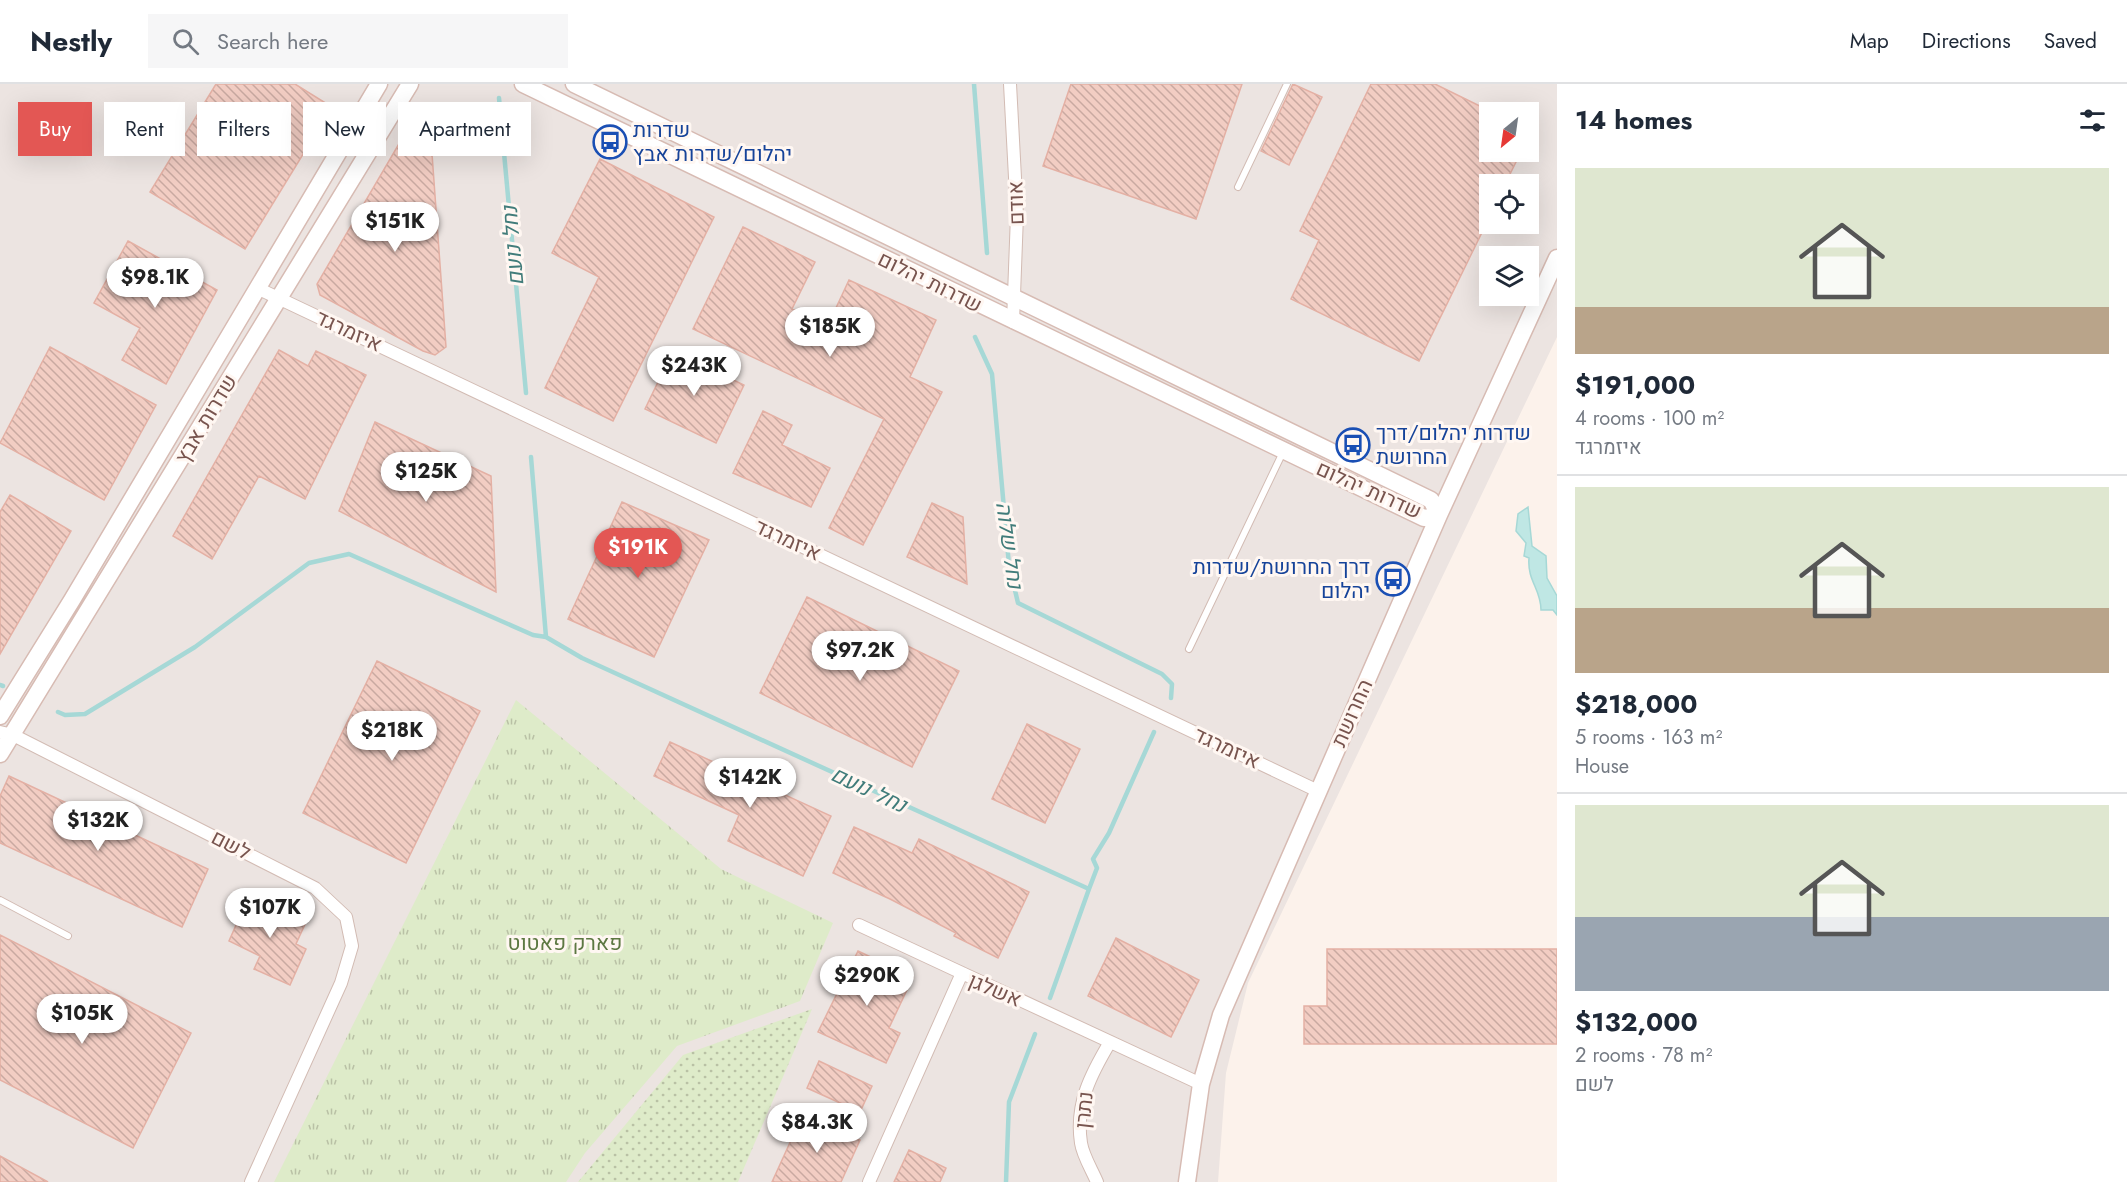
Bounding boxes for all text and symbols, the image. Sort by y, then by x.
search box [148,14,568,68]
text: Nestly [30,21,112,62]
icon: search [169,25,202,58]
text: Search here [217,25,328,57]
text: Map [1850,26,1889,56]
text: Directions [1922,26,2011,56]
text: Saved [2044,26,2097,56]
text: 14 homes [1575,101,1692,139]
chip: Buy [18,102,92,156]
chip: Rent [104,102,185,156]
chip: Filters [197,102,291,156]
chip: New [303,102,386,156]
chip: Apartment [398,102,531,156]
north arrow [1479,102,1539,162]
map controls [1479,102,1539,306]
icon: filters [2076,104,2109,137]
place label: שדרות יהלום/שדרות אבץ [633,115,792,169]
bus stop icon: שדרות יהלום/שדרות אבץ [592,124,628,160]
button: locate [1479,174,1539,234]
street label: אודם [1000,181,1032,225]
pin: $151K [353,202,437,253]
water label: נחל נועם [492,203,531,287]
text: $151K [365,207,425,236]
icon: home [1788,207,1896,315]
street label: שדרות יהלום [873,244,987,320]
button: layers [1479,246,1539,306]
pin: $98.1K [106,258,204,309]
text: $98.1K [121,263,189,292]
street label: איזמרגד [311,303,387,359]
pin: $185K [788,307,872,358]
text: $185K [799,312,861,341]
pin: $243K [652,346,736,397]
text: $243K [661,351,727,380]
text: $191,000 [1575,366,1695,404]
street label: שדרות אבץ [168,369,244,469]
text: 4 rooms · 100 m² [1575,404,1724,433]
place label: שדרות יהלום/דרך החרושת [1376,418,1531,472]
bus stop icon: שדרות יהלום/דרך החרושת [1335,427,1371,463]
text: איזמרגד [1575,433,1642,462]
pin: $125K [384,452,468,503]
street label: שדרות יהלום [1311,453,1427,527]
text: $125K [395,457,457,486]
water label: נחל שלוה [988,499,1032,593]
street label: איזמרגד [750,512,826,568]
icon: home [1788,526,1896,634]
pin: $191K [596,528,680,579]
text: $191K [608,533,668,562]
place label: דרך החרושת/שדרות יהלום [1193,552,1370,606]
bus stop icon: דרך החרושת/שדרות יהלום [1375,561,1411,597]
pin: $97.2K [811,631,909,682]
text: $97.2K [826,636,894,665]
street label: החרושת [1324,674,1380,752]
text: $218,000 [1575,685,1697,723]
pin: $218K [350,711,434,762]
text: $218K [361,716,423,745]
street label: איזמרגד [1189,720,1265,776]
text: 5 rooms · 163 m² [1575,723,1722,752]
text: House [1575,752,1629,781]
pin: $142K [708,758,792,809]
water label: נחל נועם [826,758,914,821]
text: $142K [718,763,782,792]
pin: $132K [56,801,140,852]
text: $132K [67,806,129,835]
street label: לשם [206,822,256,868]
icon: home [1788,844,1896,952]
pin: $107K [228,888,312,939]
text: $107K [239,893,301,922]
park label: פארק פאטוט [507,928,623,958]
pin: $290K [825,956,909,1007]
text: $290K [834,961,900,990]
street label: אשלגן [964,965,1026,1015]
pin: $105K [40,994,124,1045]
text: $105K [51,999,113,1028]
text: $132,000 [1575,1003,1698,1041]
text: 2 rooms · 78 m² [1575,1041,1712,1070]
text: לשם [1575,1070,1614,1099]
street label: נתרן [1067,1090,1101,1130]
pin: $84.3K [768,1103,866,1154]
text: $84.3K [781,1108,853,1137]

